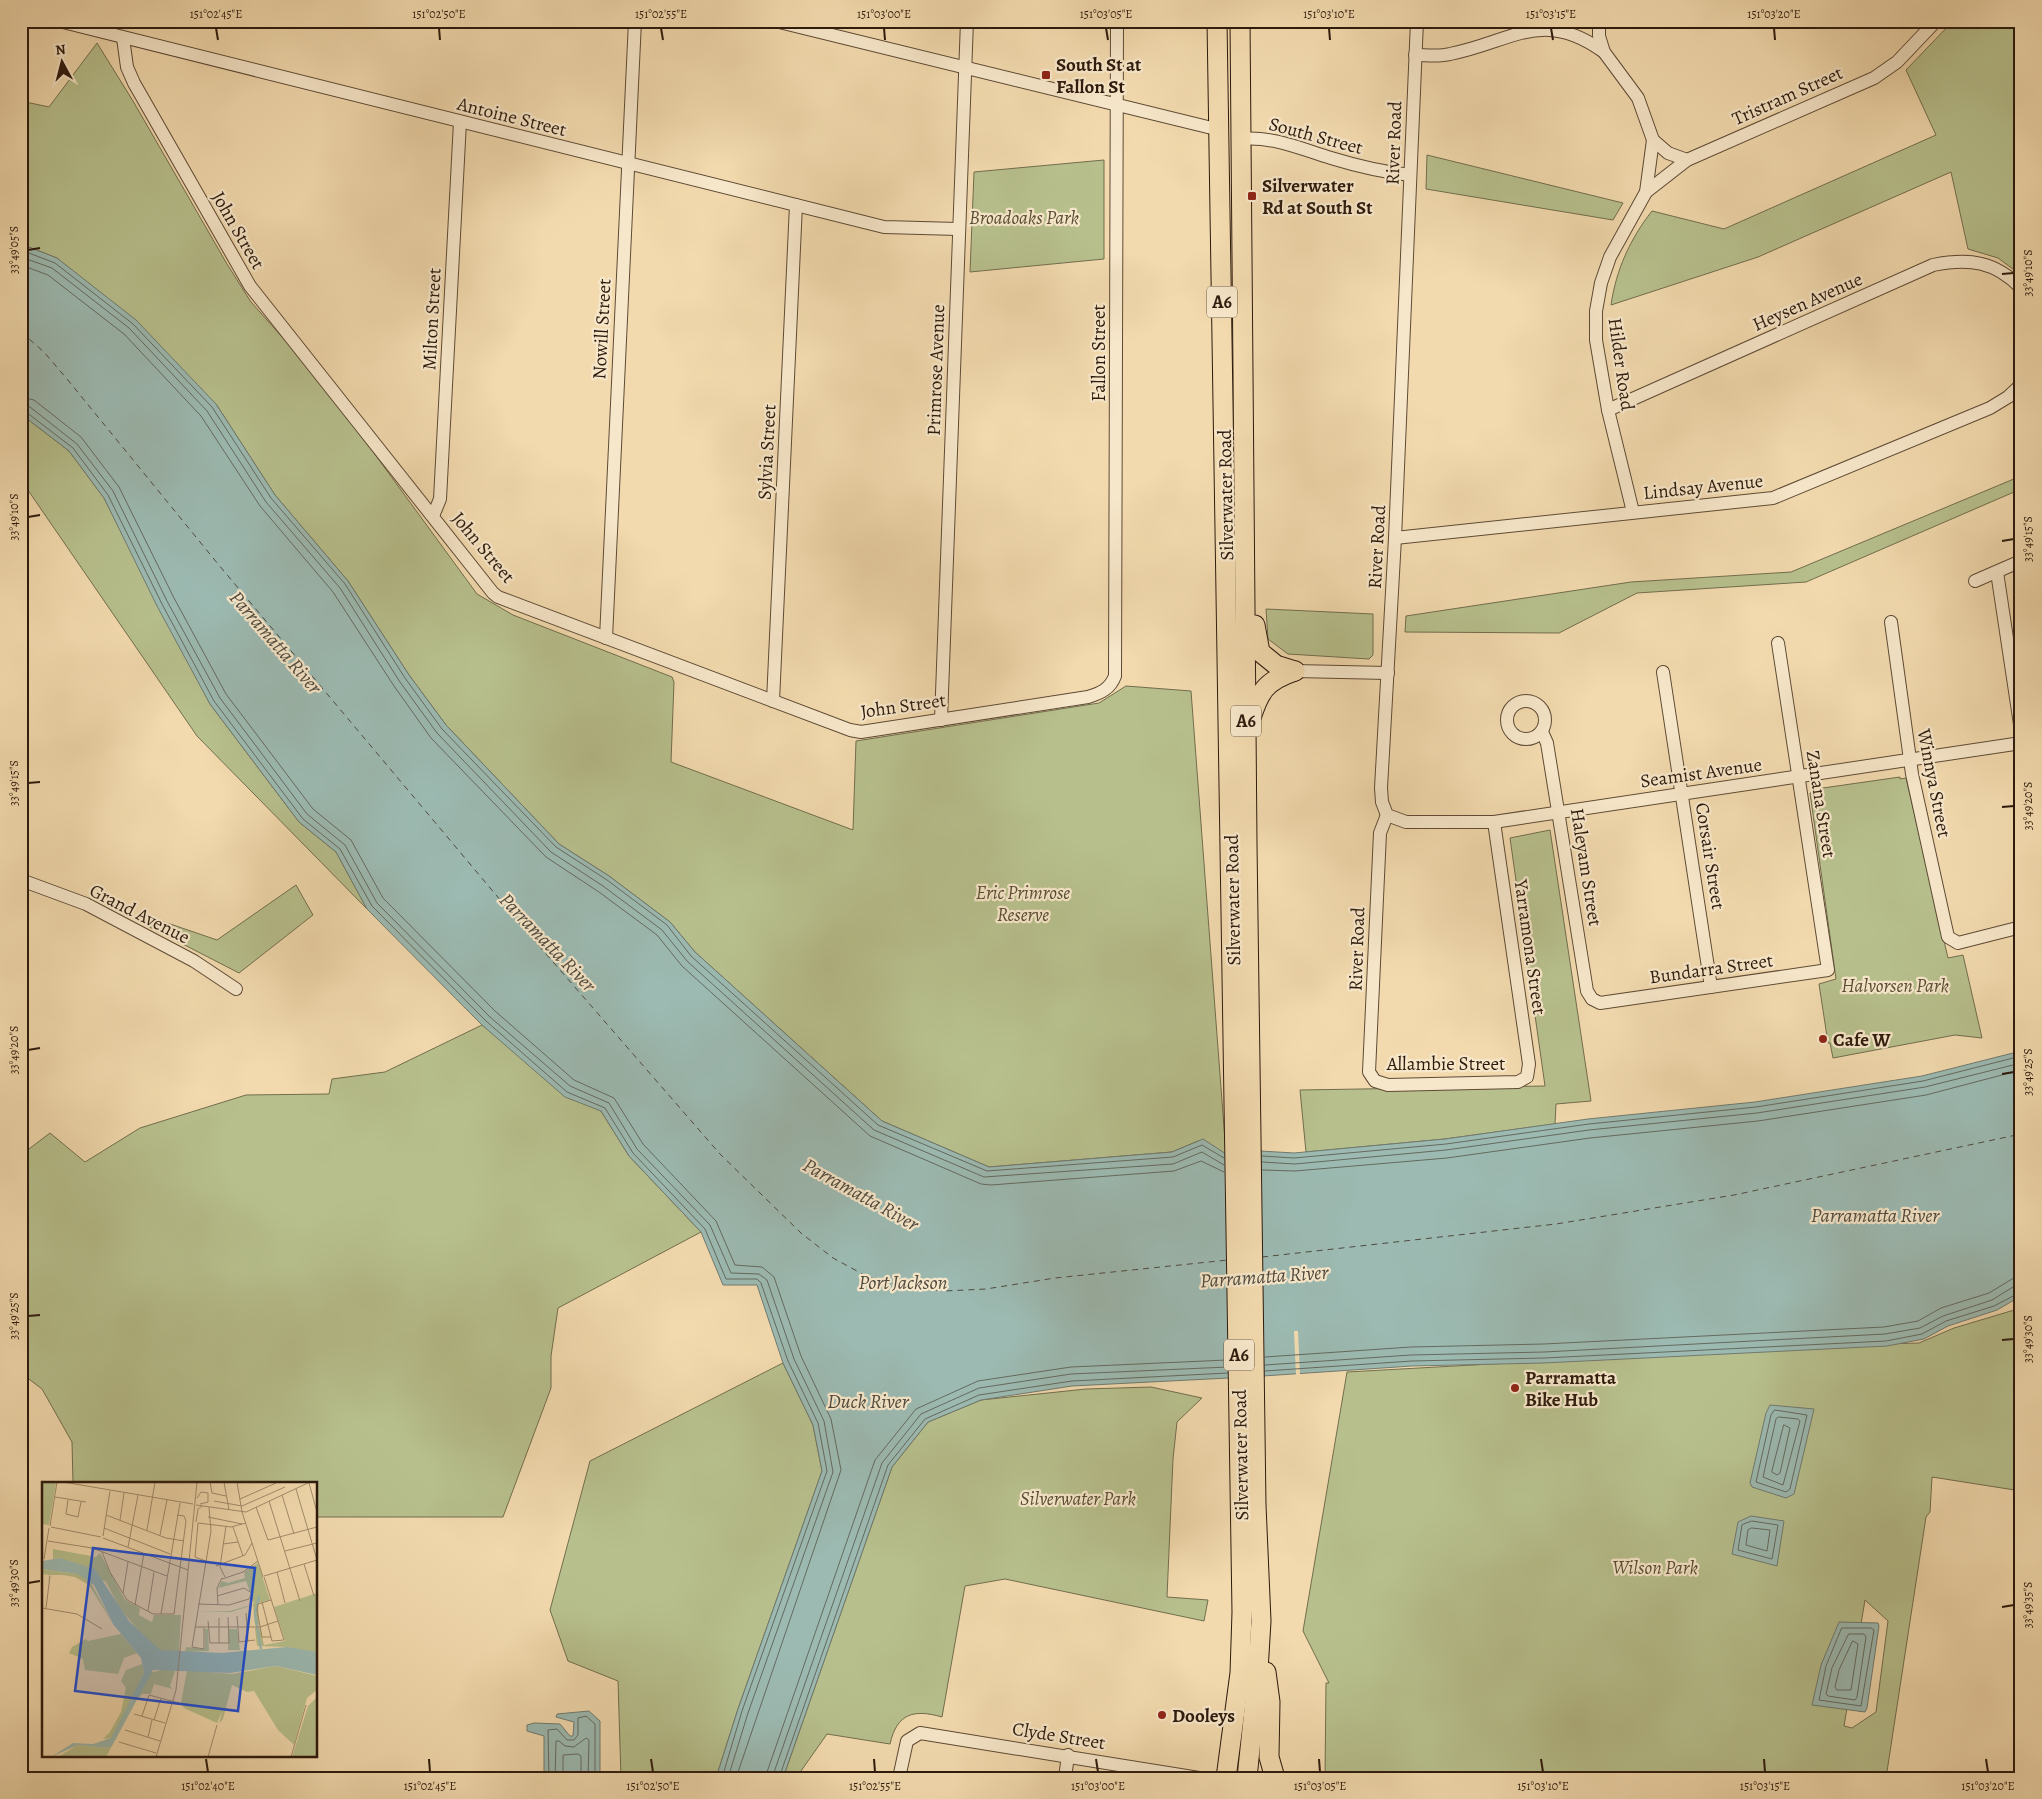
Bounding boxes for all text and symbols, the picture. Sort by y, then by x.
text: 151°02'45"E [190,6,242,22]
text: 151°02'50"E [412,6,466,22]
text: 151°02'55"E [635,6,687,22]
text: 151°03'00"E [857,6,911,22]
text: 151°03'05"E [1080,6,1132,22]
text: 151°03'10"E [1303,6,1355,22]
text: 151°03'15"E [1526,6,1576,22]
text: 151°03'20"E [1747,6,1801,22]
north arrow [38,38,88,88]
text: N [54,40,67,60]
place label: South St at Fallon St [1056,52,1142,100]
street label: Tristram Street [1728,60,1847,132]
marker: South St at Fallon St [1040,69,1052,81]
street label: Antoine Street [453,91,569,143]
street label: River Road [1380,100,1408,185]
street label: South Street [1266,111,1366,161]
place label: Silverwater Rd at South St [1262,173,1373,221]
street label: John Street [205,187,271,274]
marker: Silverwater Rd at South St [1246,190,1258,202]
park label: Broadoaks Park [969,205,1079,231]
text: 33°49'05"S [6,226,22,274]
text: 33°49'10"S [2020,249,2036,297]
street label: Heysen Avenue [1748,266,1867,338]
street label: Milton Street [416,267,448,371]
street label: Nowill Street [586,278,618,380]
road number: A6 [1207,286,1237,318]
street label: Primrose Avenue [921,304,951,436]
street label: Fallon Street [1086,304,1112,402]
street label: Hilder Road [1602,316,1640,413]
street label: Sylvia Street [752,403,782,501]
street label: Silverwater Road [1212,428,1240,561]
street label: Lindsay Avenue [1642,468,1764,506]
text: 33°49'10"S [6,493,22,541]
street label: River Road [1362,504,1392,590]
street label: John Street [446,506,521,589]
text: 33°49'15"S [2020,516,2036,562]
water label: Parramatta River [223,585,329,700]
street label: John Street [859,687,948,725]
road number: A6 [1231,706,1261,736]
street label: Winnya Street [1911,726,1957,840]
street label: Zanana Street [1800,748,1842,860]
street label: Seamist Avenue [1639,752,1764,794]
text: 33°49'15"S [6,760,22,806]
text: 33°49'20"S [2020,782,2036,830]
street label: Corsair Street [1689,801,1731,911]
street label: Haleyam Street [1564,806,1608,928]
street label: Silverwater Road [1219,833,1247,966]
street label: Yarramona Street [1508,877,1552,1016]
street label: Grand Avenue [85,878,194,950]
park label: Eric Primrose Reserve [976,880,1070,928]
water label: Parramatta River [493,887,603,999]
street label: River Road [1343,906,1371,991]
street label: Bundarra Street [1648,947,1775,991]
park label: Halvorsen Park [1841,973,1949,999]
text: 33°49'20"S [6,1026,22,1074]
place label: Cafe W [1833,1027,1891,1053]
marker: Cafe W [1817,1033,1829,1045]
text: 33°49'25"S [2020,1048,2036,1096]
street label: Allambie Street [1386,1051,1505,1077]
water label: Parramatta River [798,1151,924,1238]
water label: Parramatta River [1811,1202,1940,1229]
water label: Parramatta River [1199,1258,1330,1294]
water label: Port Jackson [858,1269,948,1296]
text: 33°49'25"S [6,1292,22,1340]
text: 33°49'30"S [2020,1315,2036,1363]
road number: A6 [1224,1340,1254,1370]
place label: Parramatta Bike Hub [1525,1365,1617,1413]
marker: Parramatta Bike Hub [1509,1382,1521,1394]
water label: Duck River [827,1388,910,1415]
street label: Silverwater Road [1227,1388,1255,1521]
inset map [42,1482,318,1756]
park label: Silverwater Park [1020,1486,1136,1512]
park label: Wilson Park [1612,1555,1698,1581]
text: 33°49'30"S [6,1559,22,1607]
text: 33°49'35"S [2020,1582,2036,1628]
place label: Dooleys [1172,1703,1235,1729]
marker: Dooleys [1156,1709,1168,1721]
street label: Clyde Street [1010,1716,1107,1756]
text: 151°02'40"E [181,1778,235,1794]
text: 151°02'45"E [404,1778,456,1794]
text: 151°02'50"E [626,1778,680,1794]
text: 151°02'55"E [849,1778,901,1794]
text: 151°03'00"E [1071,1778,1125,1794]
text: 151°03'05"E [1294,1778,1346,1794]
text: 151°03'10"E [1517,1778,1569,1794]
text: 151°03'15"E [1740,1778,1790,1794]
text: 151°03'20"E [1961,1778,2015,1794]

